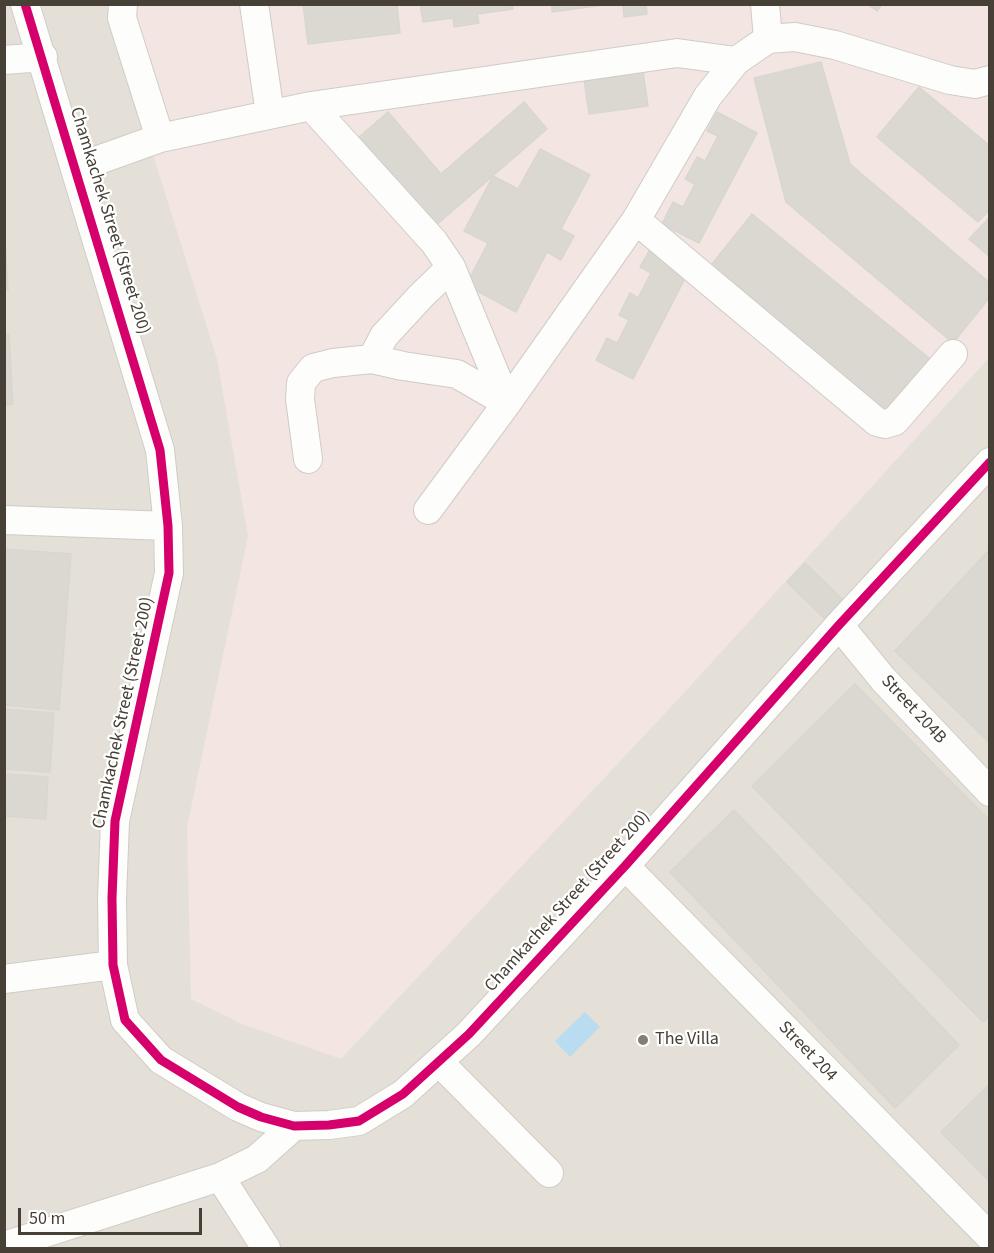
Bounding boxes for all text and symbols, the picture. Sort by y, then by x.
street label: Chamkachek Street (Street 200) [64,105,154,337]
street label: Chamkachek Street (Street 200) [89,595,159,831]
street label: Street 204B [876,671,950,749]
street label: Chamkachek Street (Street 200) [481,807,655,997]
street label: Street 204 [773,1017,841,1087]
place label: The Villa [655,1029,719,1051]
marker: The Villa [636,1033,650,1047]
scale bar [21,1196,206,1234]
text: 50 m [29,1206,65,1231]

